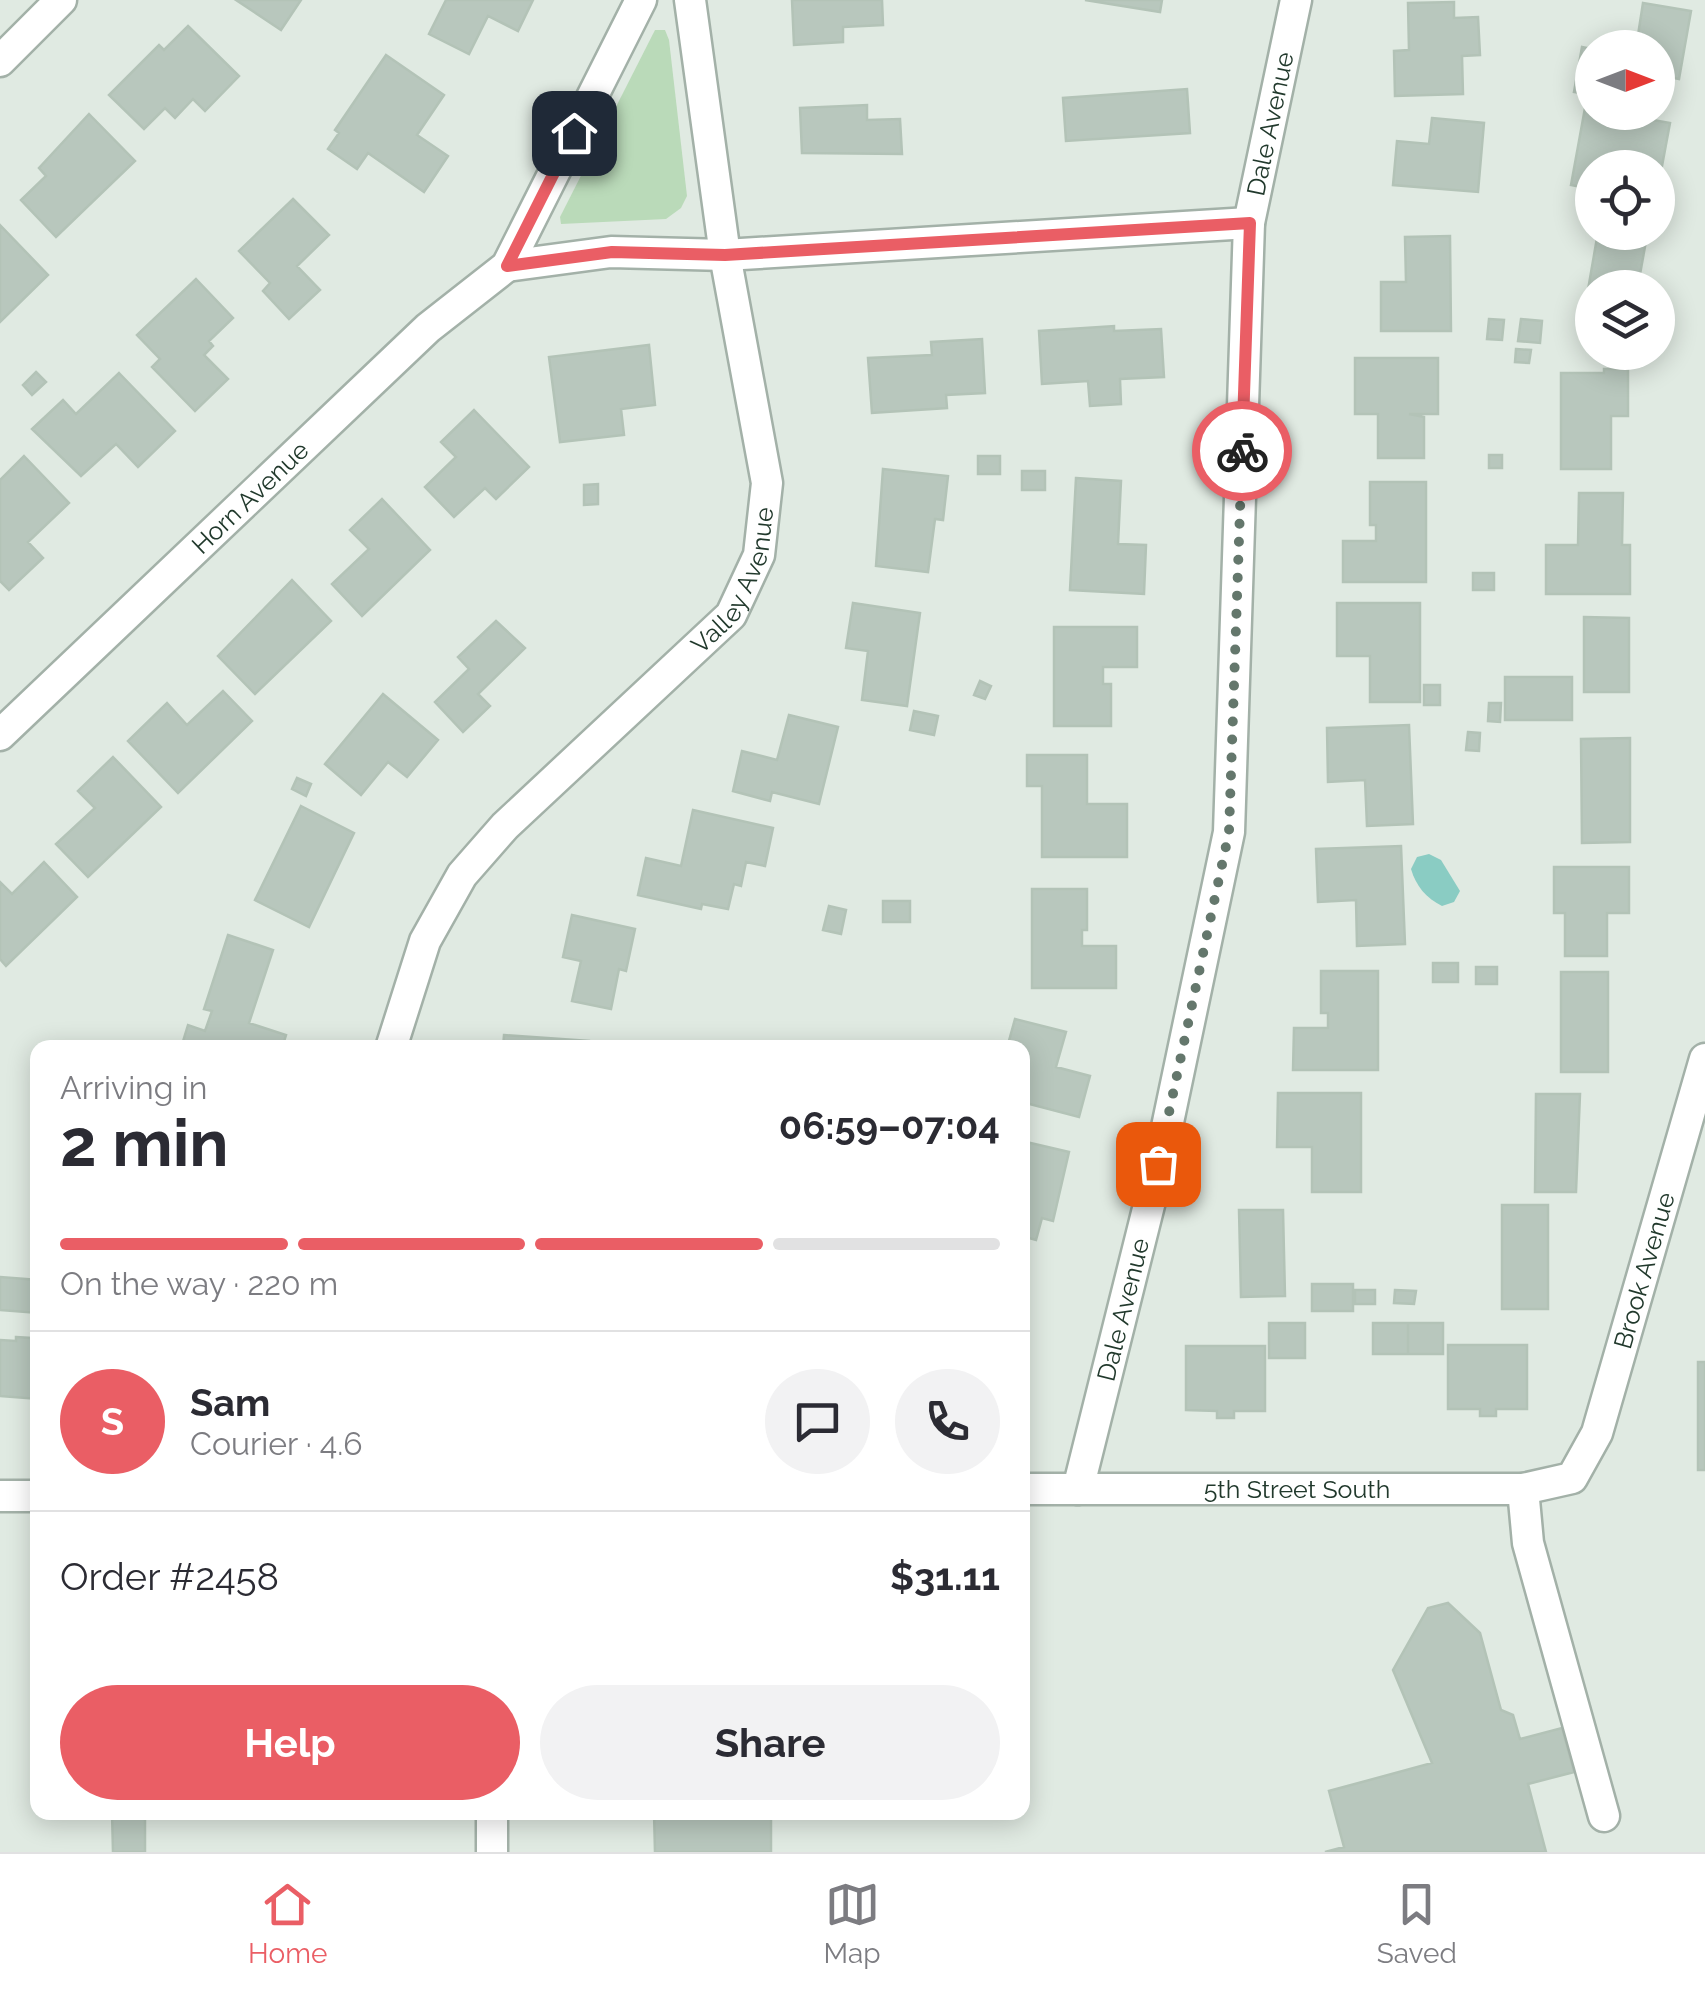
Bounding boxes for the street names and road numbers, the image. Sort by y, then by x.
street label: Dale Avenue [1240,49,1300,198]
street label: Horn Avenue [185,435,315,560]
street label: Valley Avenue [685,505,779,659]
street label: Brook Avenue [1607,1189,1681,1352]
street label: Dale Avenue [1091,1235,1155,1384]
street label: 5th Street South [1204,1474,1390,1504]

